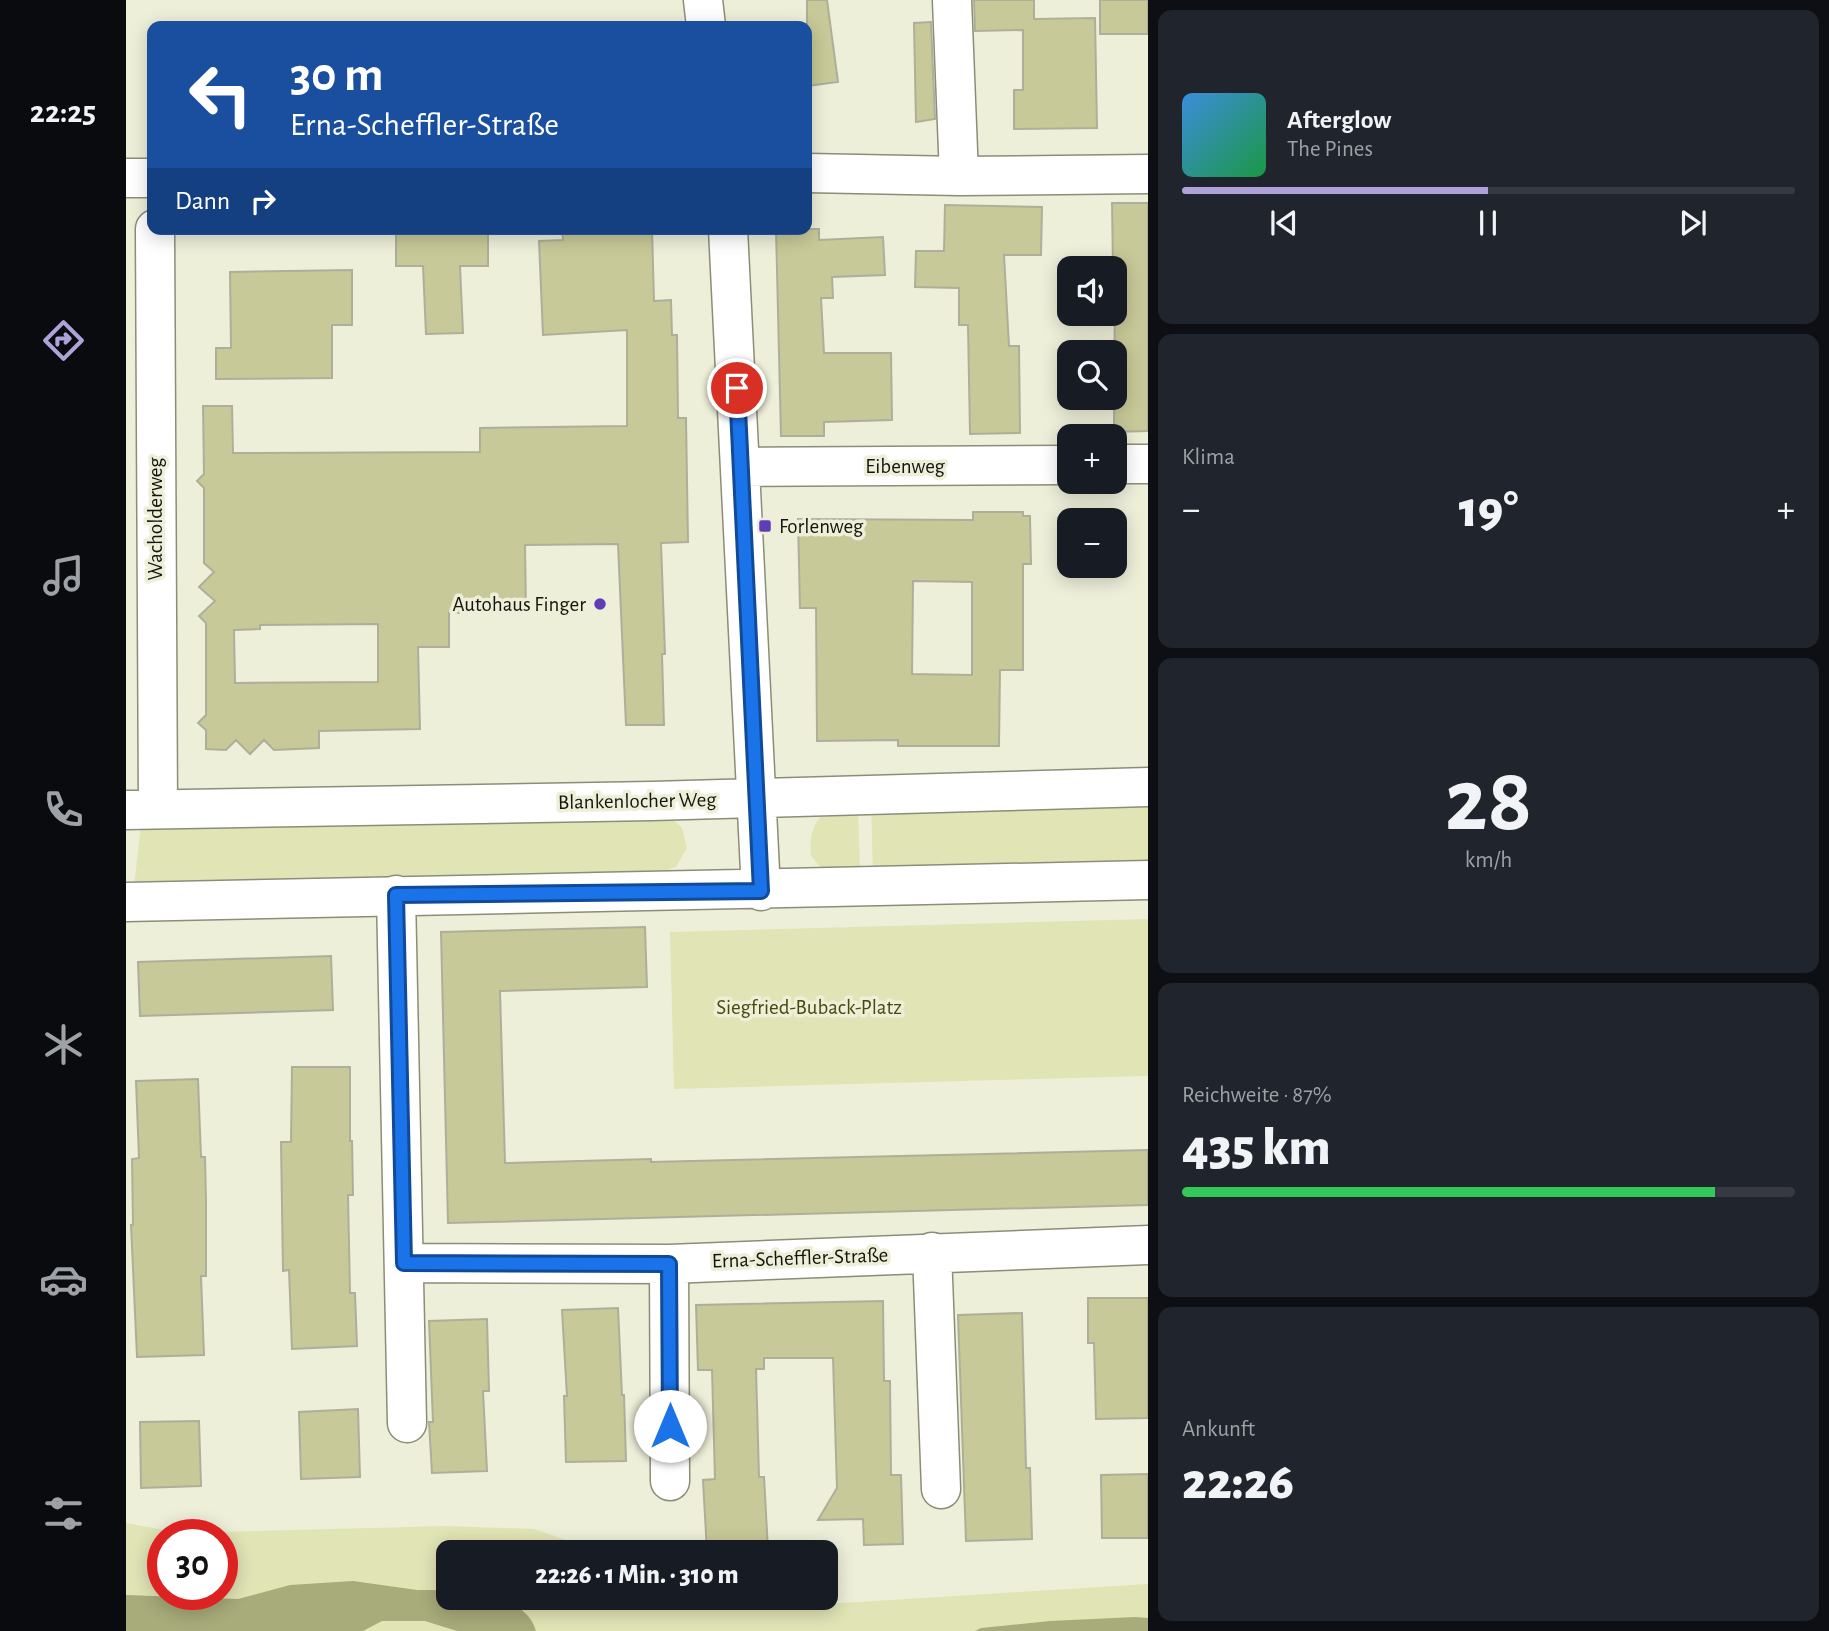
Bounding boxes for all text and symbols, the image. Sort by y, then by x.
icon: left [175,49,266,140]
text: 30 m [290,51,384,100]
text: 22:25 [30,96,96,128]
text: Afterglow [1287,107,1391,133]
text: Erna-Scheffler-Straße [290,109,559,141]
text: The Pines [1287,138,1373,161]
icon: right [244,182,282,220]
text: Dann [175,188,230,214]
icon: previous [1265,204,1303,242]
icon: pause [1469,204,1507,242]
icon: next [1674,204,1712,242]
map controls [1057,256,1127,578]
button: sound [1057,256,1127,326]
icon: directions [39,316,88,365]
button: search [1057,340,1127,410]
pin [707,358,767,418]
icon: arrive [718,369,756,407]
button: + [1057,424,1127,494]
text: Klima [1182,446,1235,469]
street label: Eibenweg [865,456,946,477]
street label: Wacholderweg [145,457,166,580]
text: 19° [1459,484,1518,536]
text: − [1182,491,1200,529]
text: + [1777,491,1795,529]
button: − [1057,508,1127,578]
place label: Forlenweg [779,516,864,537]
marker: Forlenweg [757,518,773,534]
icon: music [39,551,88,600]
place label: Autohaus Finger [453,594,586,615]
marker: Autohaus Finger [592,596,608,612]
text: 28 [1445,756,1532,847]
icon: phone [39,785,88,834]
street label: Blankenlocher Weg [558,789,717,813]
text: km/h [1465,849,1512,872]
park label: Siegfried-Buback-Platz [716,997,902,1018]
icon: climate [39,1020,88,1069]
text: Reichweite · 87% [1182,1084,1332,1107]
text: 435 km [1182,1122,1331,1174]
street label: Erna-Scheffler-Straße [711,1244,889,1272]
icon: car [39,1255,88,1304]
position arrow [633,1389,707,1463]
text: Ankunft [1182,1418,1255,1441]
text: 22:26 [1182,1456,1294,1508]
icon: filters [39,1489,88,1538]
speed limit sign: 30 [147,1519,238,1610]
text: 22:26 · 1 Min. · 310 m [535,1562,739,1588]

